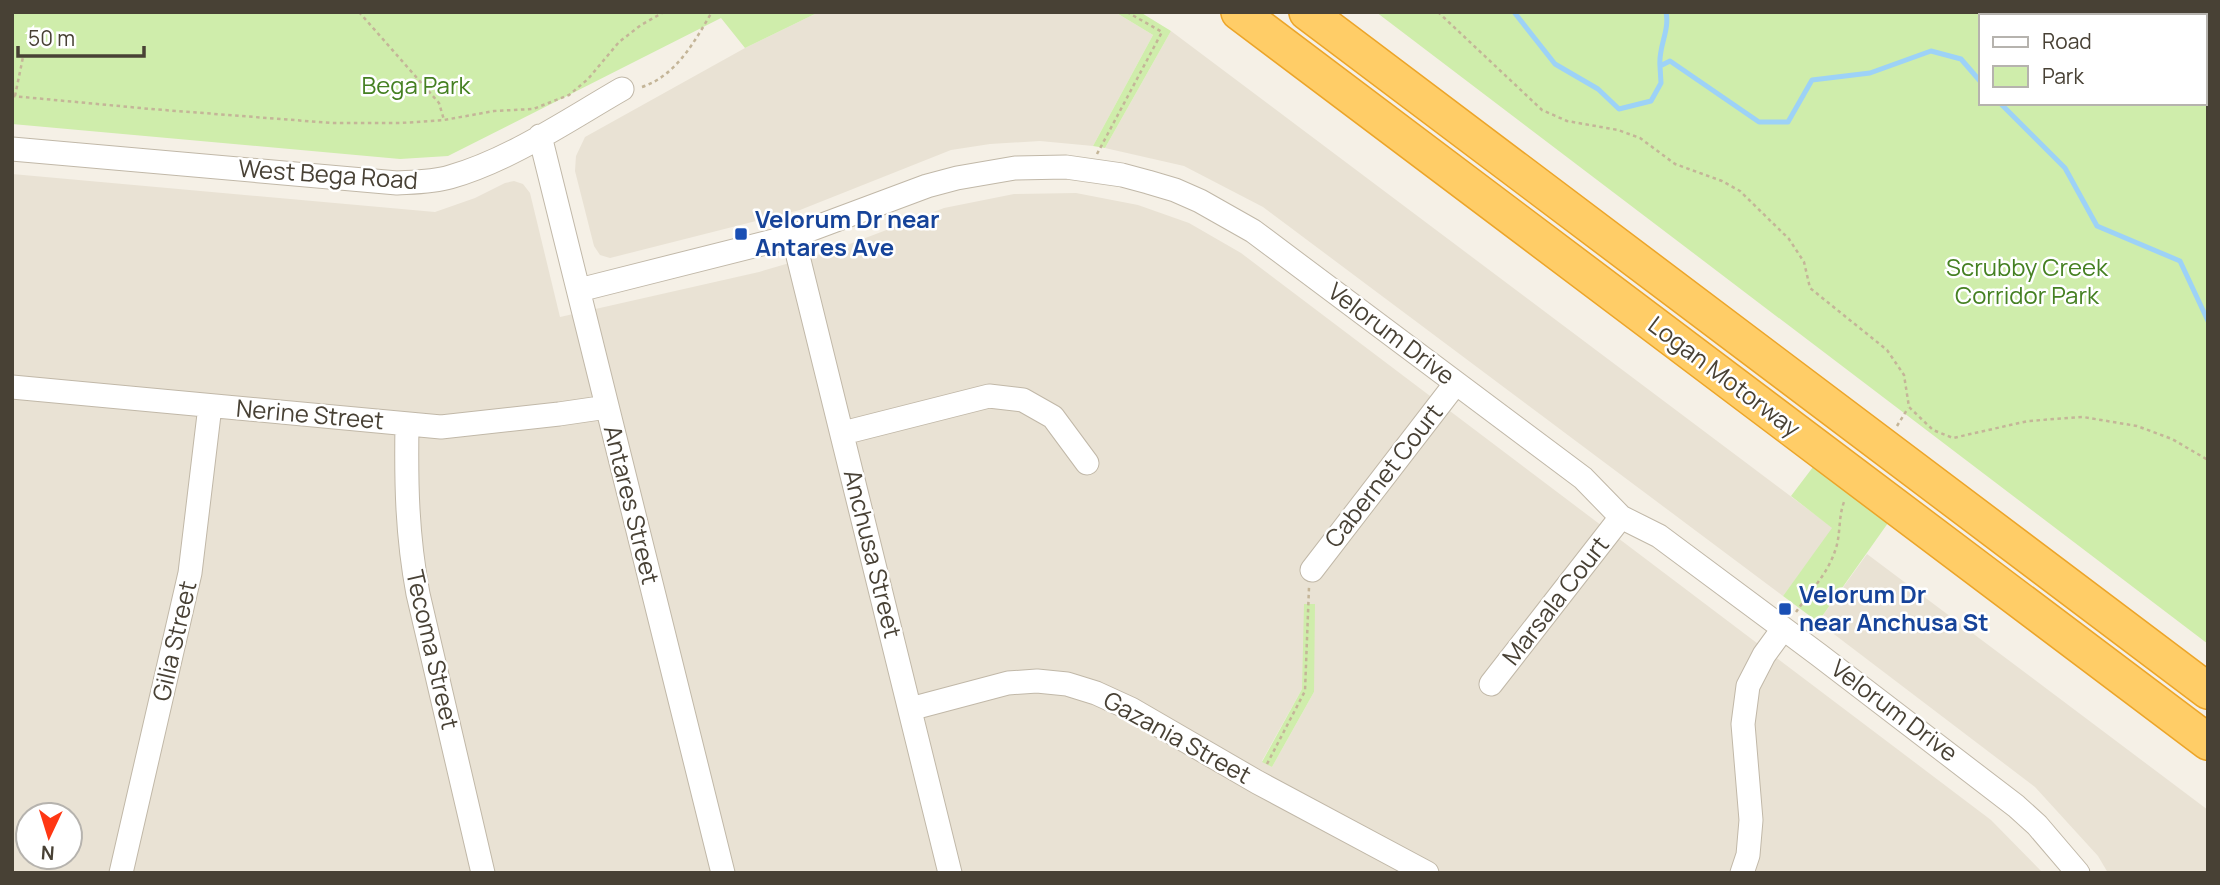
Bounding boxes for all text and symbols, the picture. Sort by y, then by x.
scale bar [18,14,144,58]
legend [1979,14,2206,105]
text: 50 m [28,24,75,52]
text: Road [2042,27,2092,55]
text: Park [2042,62,2084,90]
park label: Bega Park [362,68,472,101]
street label: West Bega Road [237,151,419,196]
place label: Velorum Dr near Antares Ave [755,202,940,263]
marker: Velorum Dr near Antares Ave [733,226,749,242]
park label: Scrubby Creek Corridor Park [1946,250,2109,311]
street label: Velorum Drive [1322,274,1462,391]
street label: Logan Motorway [1642,308,1808,444]
street label: Nerine Street [235,391,385,436]
street label: Cabernet Court [1316,396,1449,554]
street label: Antares Street [597,422,668,588]
street label: Anchusa Street [837,466,910,641]
street label: Marsala Court [1494,529,1616,671]
street label: Tecoma Street [399,567,468,733]
street label: Gilia Street [144,577,203,704]
place label: Velorum Dr near Anchusa St [1799,577,1989,638]
marker: Velorum Dr near Anchusa St [1777,601,1793,617]
street label: Velorum Drive [1825,651,1965,768]
street label: Gazania Street [1098,682,1257,791]
north arrow [14,801,84,871]
text: N [40,840,56,866]

